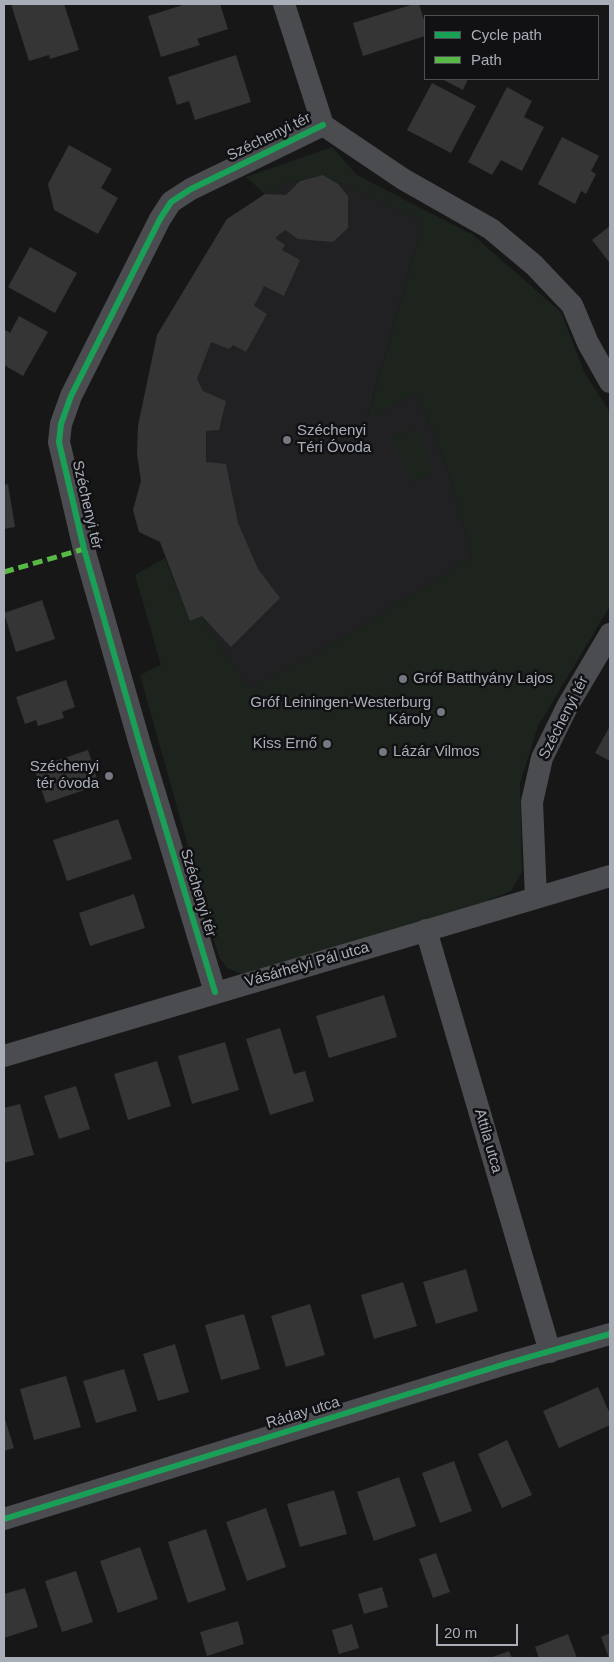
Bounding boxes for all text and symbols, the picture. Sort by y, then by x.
legend [424,15,599,80]
text: Cycle path [471,26,542,43]
text: Path [471,51,502,68]
street label: Széchenyi tér [224,109,314,165]
place label: Széchenyi Téri Óvoda [297,422,371,457]
marker: Széchenyi Téri Óvoda [281,434,293,446]
street label: Széchenyi tér [68,459,106,551]
place label: Gróf Batthyány Lajos [413,670,553,688]
marker: Gróf Batthyány Lajos [397,673,409,685]
street label: Széchenyi tér [535,673,593,763]
place label: Gróf Leiningen-Westerburg Károly [250,694,431,729]
marker: Gróf Leiningen-Westerburg Károly [435,706,447,718]
place label: Kiss Ernő [253,735,317,753]
marker: Kiss Ernő [321,738,333,750]
place label: Lázár Vilmos [393,743,479,761]
marker: Lázár Vilmos [377,746,389,758]
place label: Széchenyi tér óvoda [30,758,99,793]
marker: Széchenyi tér óvoda [103,770,115,782]
street label: Széchenyi tér [176,847,220,939]
street label: Vásárhelyi Pál utca [243,939,371,991]
street label: Attila utca [470,1107,506,1175]
street label: Ráday utca [264,1393,342,1433]
scale bar [439,1614,522,1646]
text: 20 m [444,1624,477,1641]

